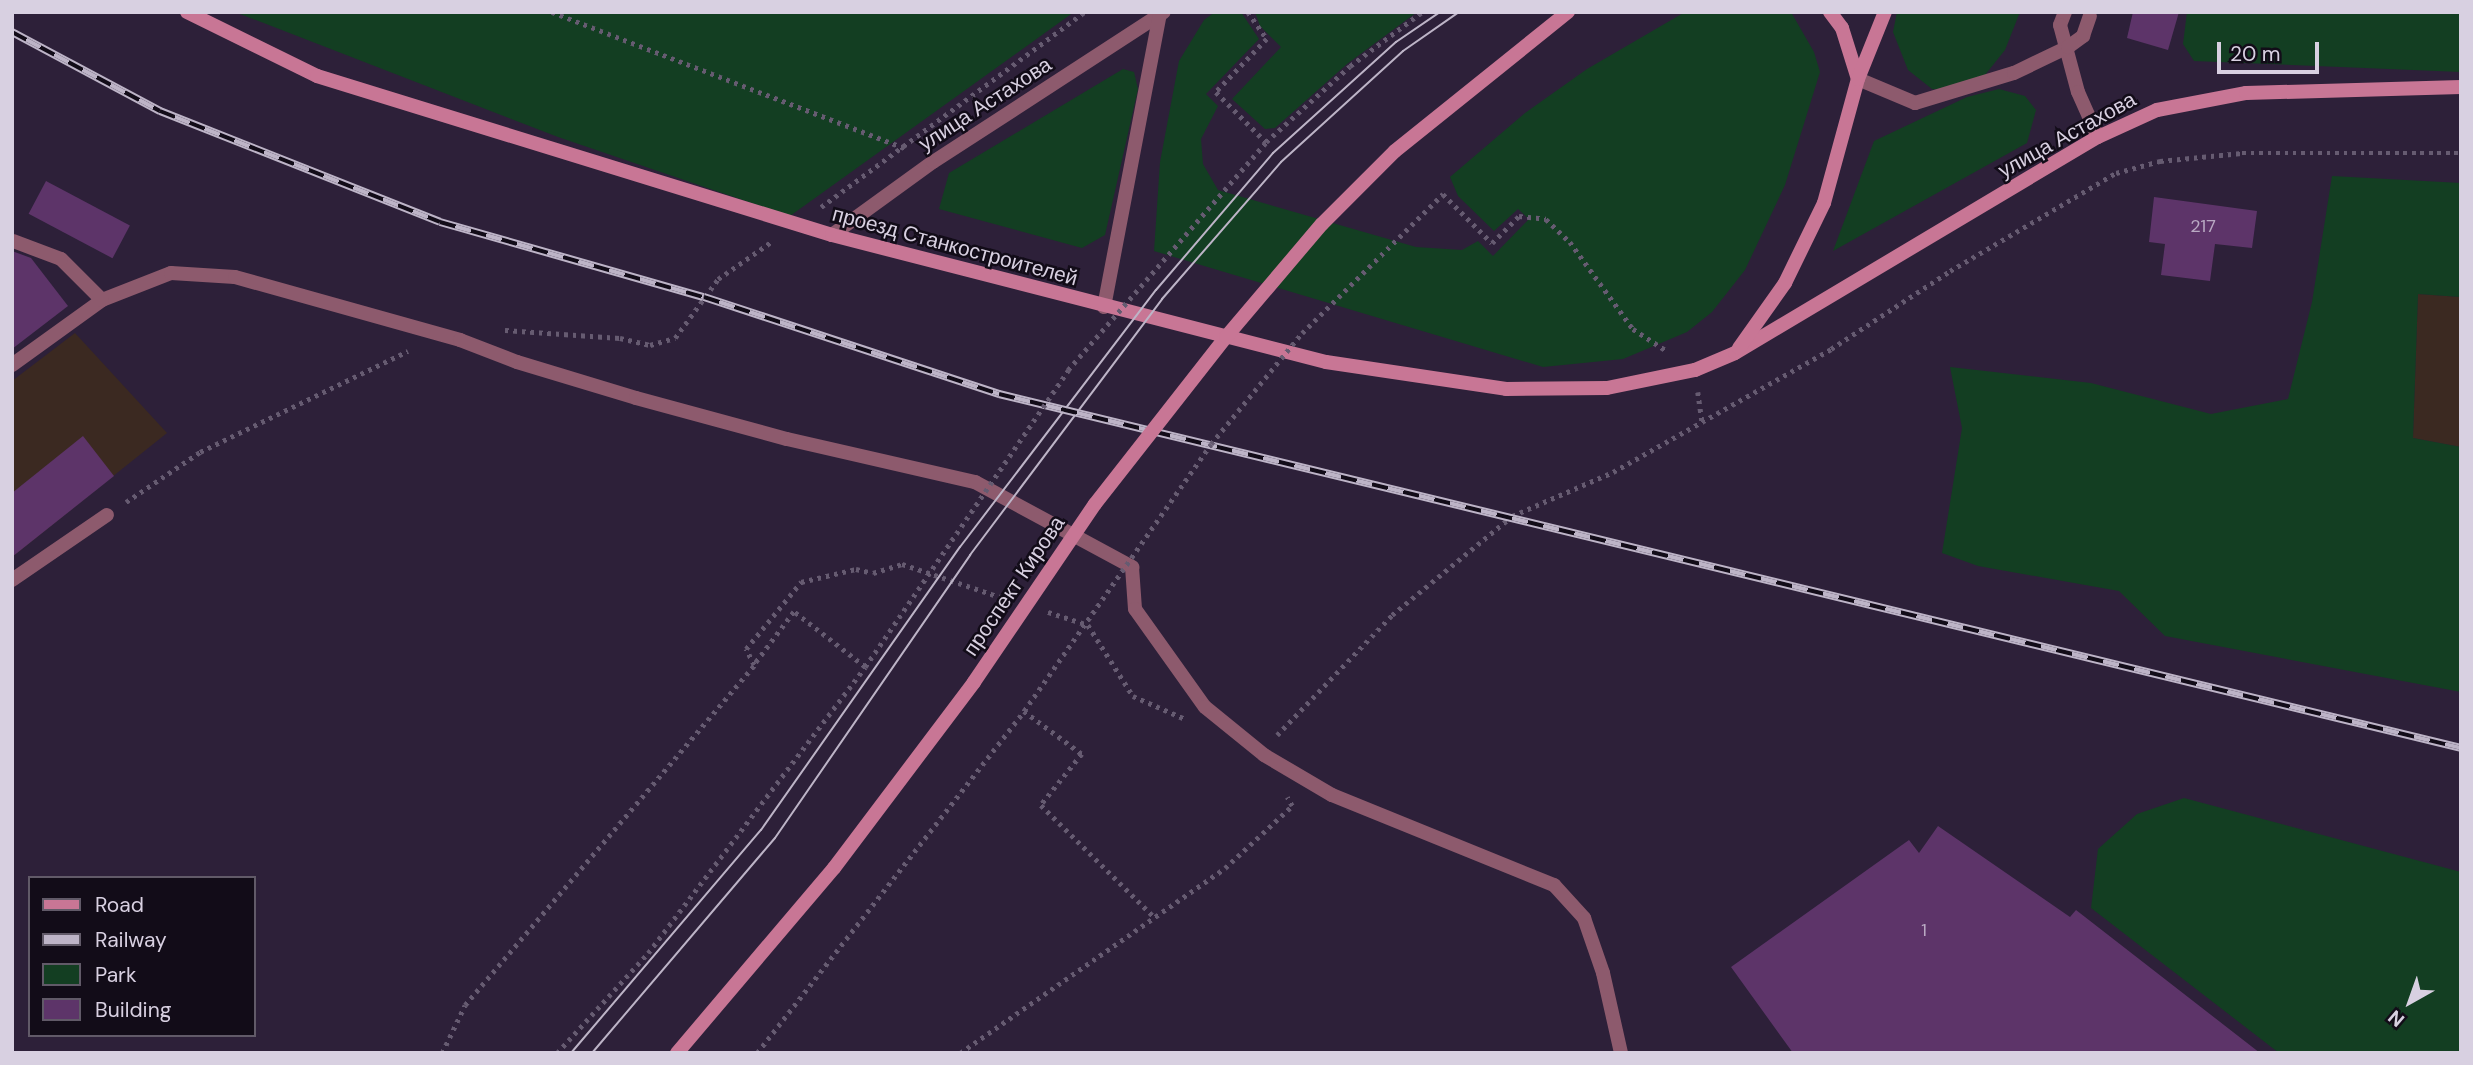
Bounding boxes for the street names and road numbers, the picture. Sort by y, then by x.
street label: улица Астахова [914,52,1056,156]
street label: улица Астахова [1994,87,2140,183]
street label: проезд Станкостроителей [829,201,1081,291]
street label: проспект Кирова [958,511,1070,661]

